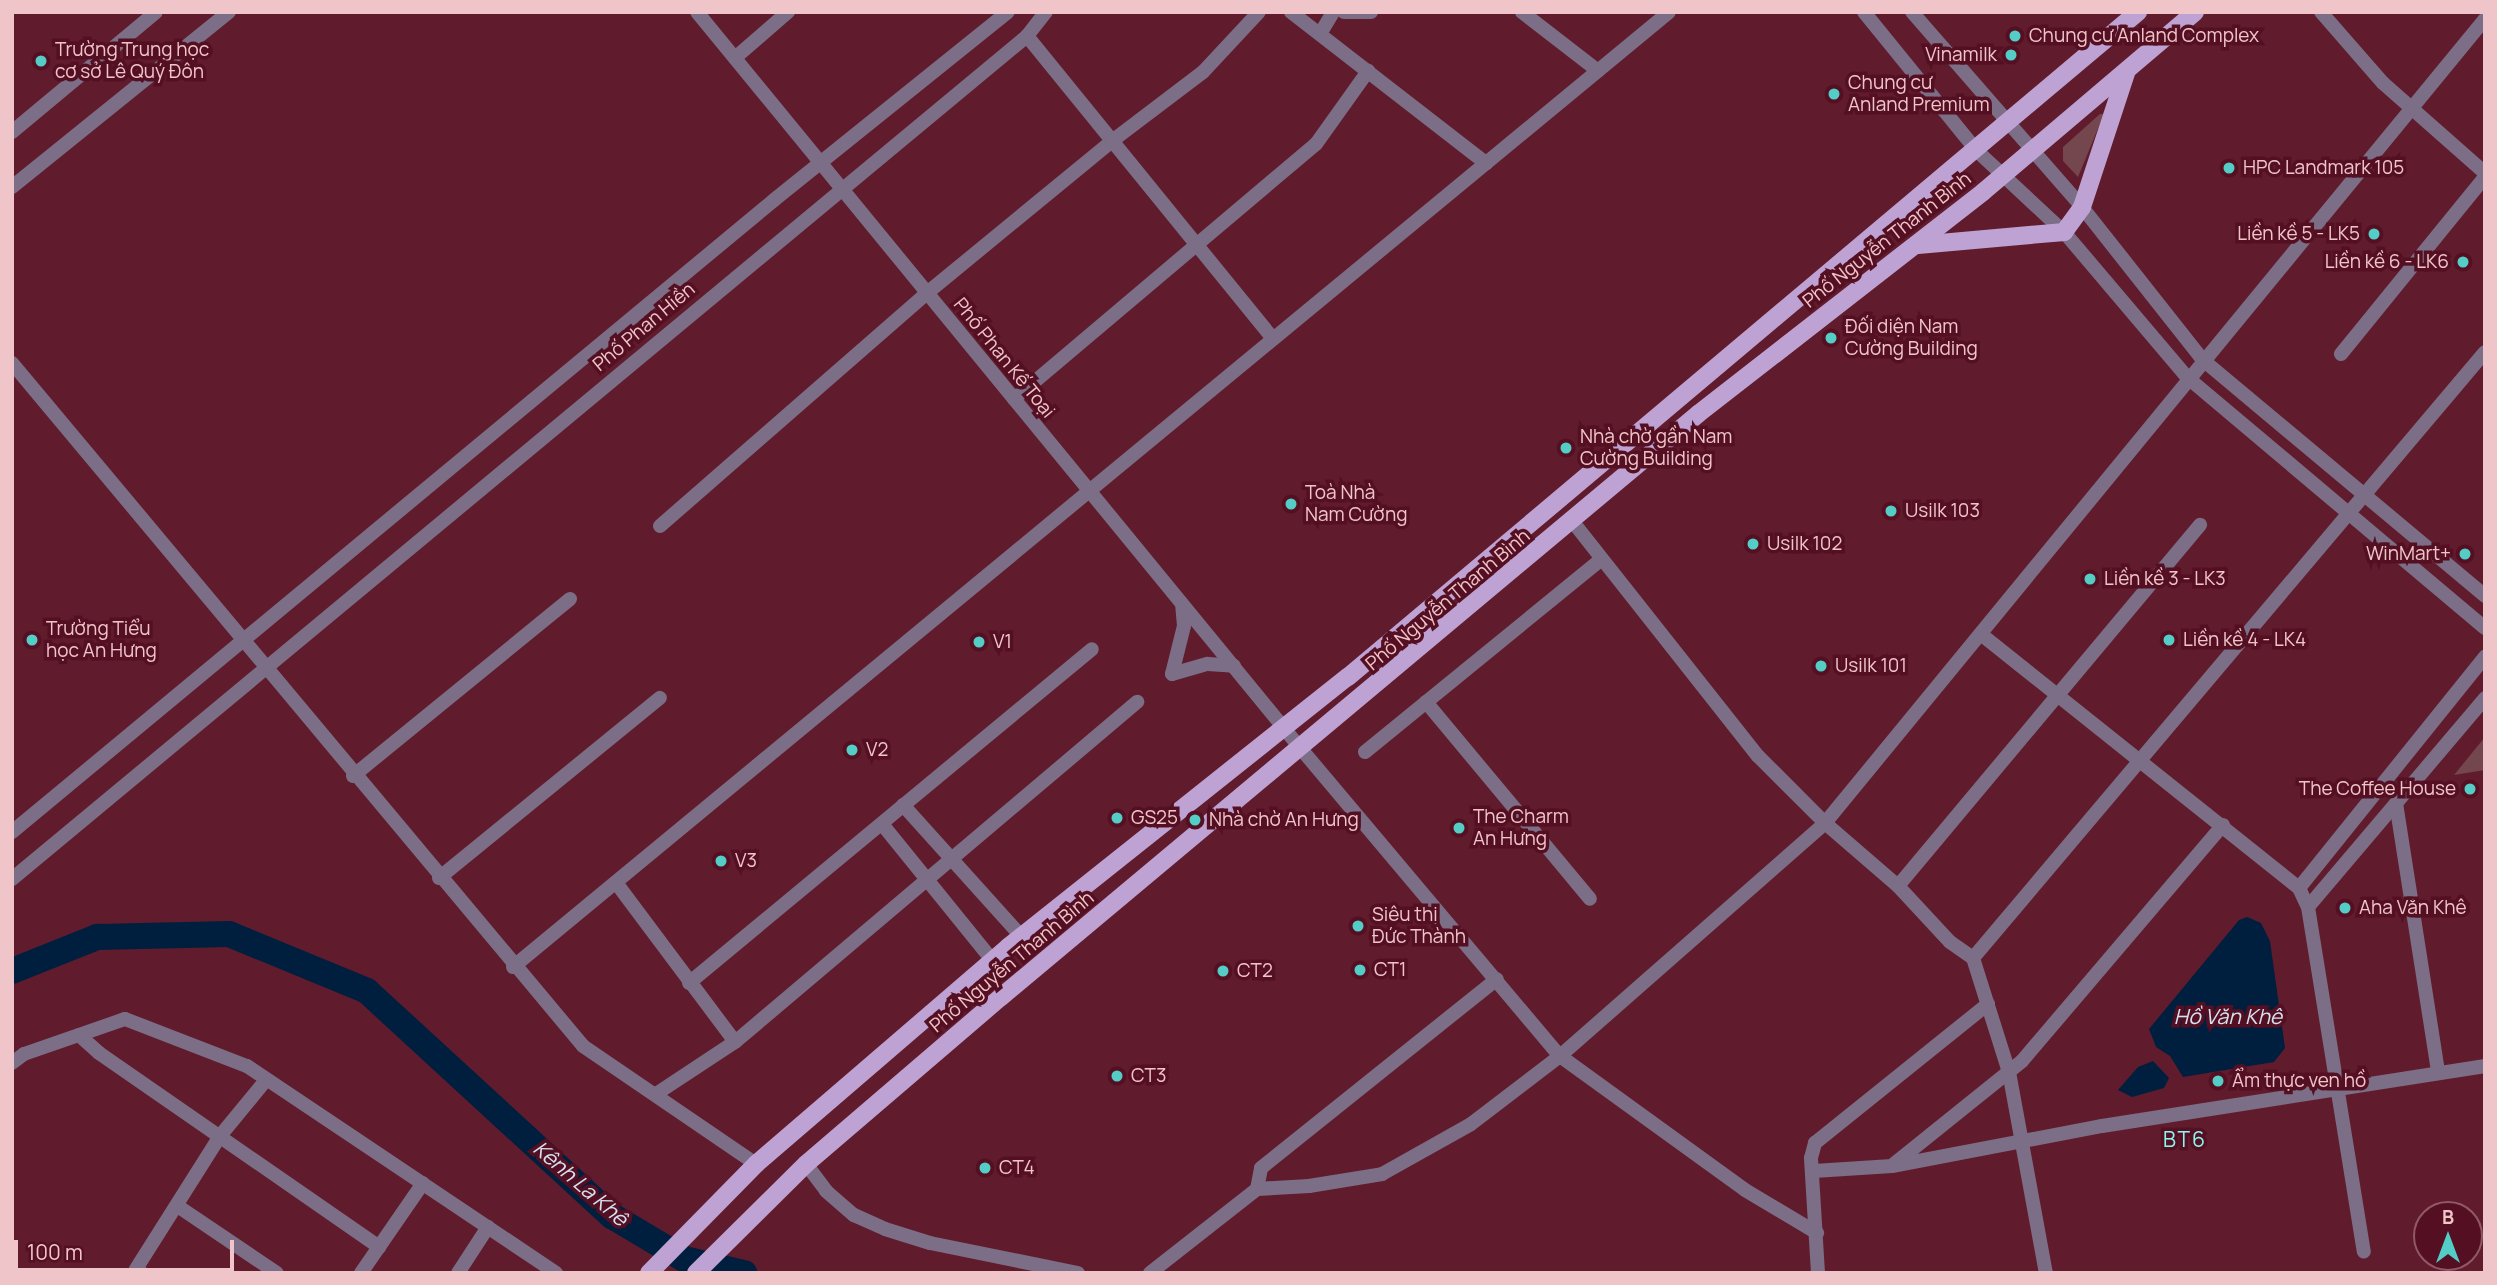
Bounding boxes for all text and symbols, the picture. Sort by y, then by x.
place label: Chung cư Anland Complex [2029,25,2259,47]
marker: Chung cư Anland Complex [2007,28,2023,44]
place label: Trường Trung học cơ sở Lê Quý Đôn [55,39,209,83]
place label: Vinamilk [1925,44,1997,66]
marker: Vinamilk [2003,47,2019,63]
marker: Trường Trung học cơ sở Lê Quý Đôn [33,53,49,69]
place label: Chung cư Anland Premium [1848,72,1989,116]
marker: Chung cư Anland Premium [1826,86,1842,102]
place label: HPC Landmark 105 [2243,157,2404,179]
marker: HPC Landmark 105 [2221,160,2237,176]
street label: Phố Nguyễn Thanh Bình [1798,167,1976,313]
place label: Liền kề 5 - LK5 [2237,223,2360,245]
marker: Liền kề 5 - LK5 [2366,226,2382,242]
place label: Liền kề 6 - LK6 [2325,251,2449,273]
marker: Liền kề 6 - LK6 [2455,254,2471,270]
street label: Phố Phan Hiền [589,278,699,376]
street label: Phố Phan Kế Toại [949,293,1059,423]
place label: Đối diện Nam Cường Building [1845,316,1978,360]
marker: Đối diện Nam Cường Building [1823,330,1839,346]
place label: Nhà chờ gần Nam Cường Building [1580,426,1732,470]
marker: Nhà chờ gần Nam Cường Building [1558,440,1574,456]
place label: Toà Nhà Nam Cường [1305,482,1407,526]
marker: Toà Nhà Nam Cường [1283,496,1299,512]
place label: Usilk 103 [1905,500,1980,522]
marker: Usilk 103 [1883,503,1899,519]
street label: Phố Nguyễn Thanh Bình [1361,525,1535,675]
place label: Usilk 102 [1767,533,1842,555]
marker: Usilk 102 [1745,536,1761,552]
place label: WinMart+ [2366,543,2451,565]
marker: WinMart+ [2457,546,2473,562]
place label: Liền kề 3 - LK3 [2104,568,2226,590]
marker: Liền kề 3 - LK3 [2082,571,2098,587]
place label: Trường Tiểu học An Hưng [46,618,157,662]
place label: Liền kề 4 - LK4 [2183,629,2306,651]
place label: V1 [993,631,1012,653]
marker: Trường Tiểu học An Hưng [24,632,40,648]
marker: Liền kề 4 - LK4 [2161,632,2177,648]
marker: V1 [971,634,987,650]
place label: Usilk 101 [1835,655,1907,677]
marker: Usilk 101 [1813,658,1829,674]
place label: V2 [866,739,888,761]
marker: V2 [844,742,860,758]
place label: The Coffee House [2299,778,2456,800]
marker: The Coffee House [2462,781,2478,797]
place label: The Charm An Hưng [1473,806,1569,850]
place label: GS25 [1131,807,1178,829]
place label: Nhà chờ An Hưng [1209,809,1359,831]
marker: GS25 [1109,810,1125,826]
marker: Nhà chờ An Hưng [1187,812,1203,828]
marker: The Charm An Hưng [1451,820,1467,836]
place label: V3 [735,850,757,872]
marker: V3 [713,853,729,869]
street label: Phố Nguyễn Thanh Bình [925,887,1099,1037]
place label: Aha Văn Khê [2359,897,2467,919]
marker: Aha Văn Khê [2337,900,2353,916]
place label: Siêu thị Đức Thành [1372,904,1466,948]
marker: Siêu thị Đức Thành [1350,918,1366,934]
place label: CT1 [1374,959,1406,981]
place label: CT2 [1237,960,1273,982]
marker: CT1 [1352,962,1368,978]
marker: CT2 [1215,963,1231,979]
water label: Hồ Văn Khê [2174,1003,2282,1029]
place label: CT3 [1131,1065,1166,1087]
marker: CT3 [1109,1068,1125,1084]
place label: Ẩm thực ven hồ [2232,1070,2366,1092]
marker: Ẩm thực ven hồ [2210,1073,2226,1089]
district label: BT6 [2163,1126,2207,1152]
water label: Kênh La Khê [529,1135,633,1231]
place label: CT4 [999,1157,1035,1179]
marker: CT4 [977,1160,993,1176]
north arrow [2413,1201,2483,1271]
text: B [2442,1204,2454,1230]
scale bar [18,1226,238,1270]
text: 100 m [27,1238,83,1266]

